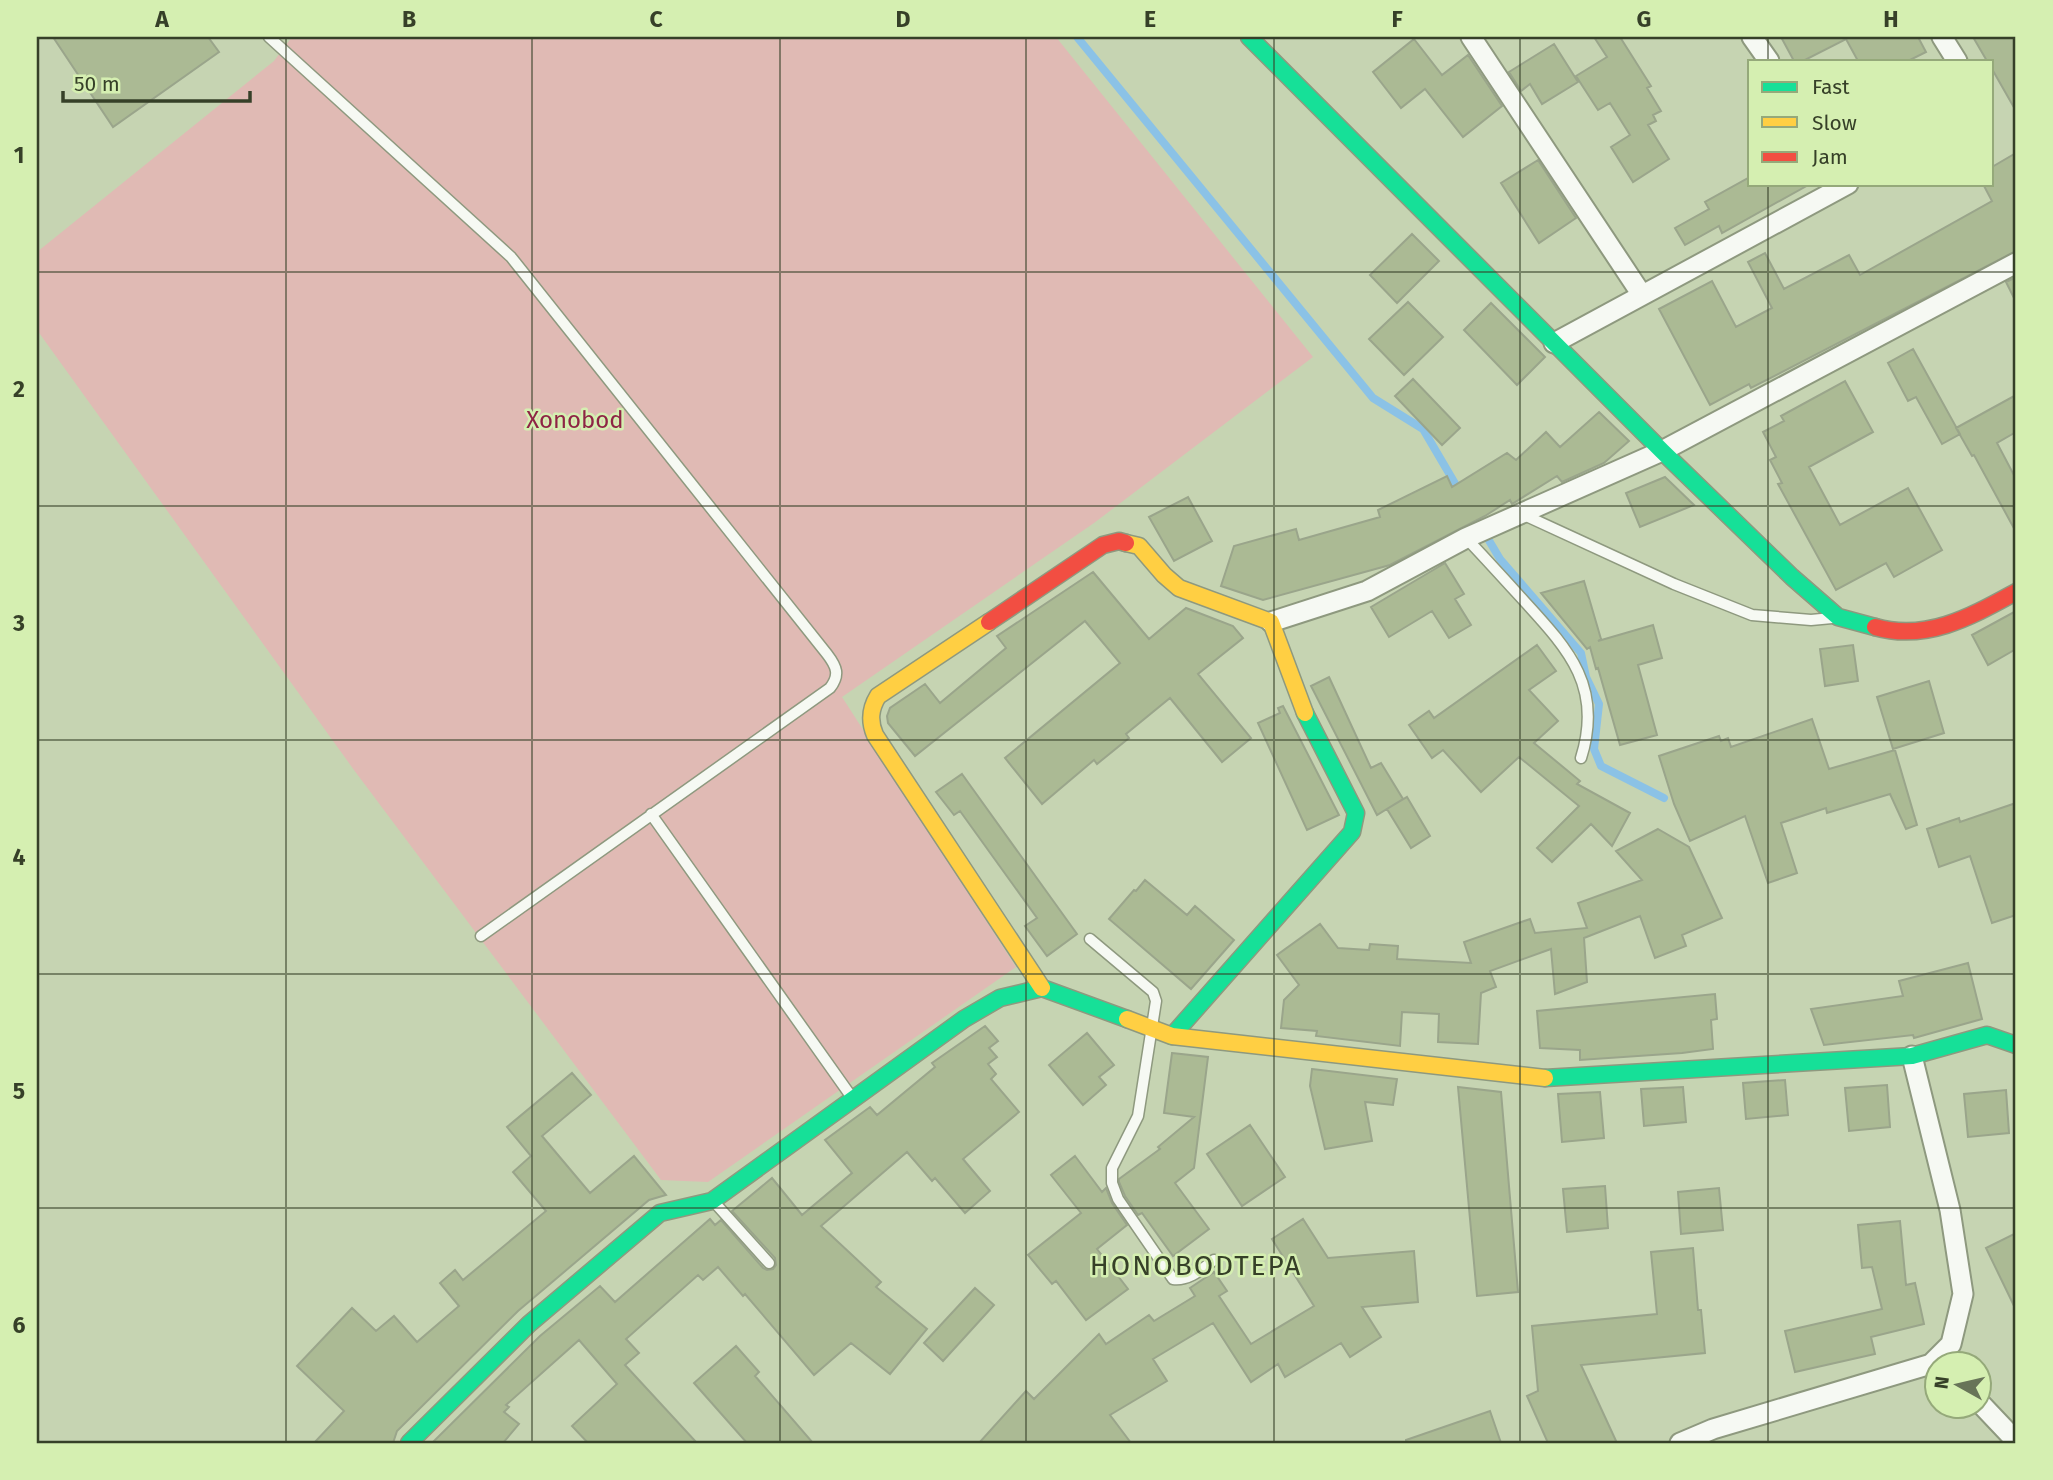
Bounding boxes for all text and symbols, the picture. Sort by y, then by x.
text: A [154,5,169,33]
text: B [402,5,416,33]
text: C [649,5,663,33]
text: D [896,5,911,33]
text: E [1144,5,1156,33]
text: F [1391,5,1403,33]
text: G [1637,5,1651,33]
text: H [1883,5,1899,33]
scale bar [63,60,250,104]
legend [1748,60,1994,186]
text: 50 m [74,71,120,97]
text: Fast [1812,74,1850,100]
text: Slow [1812,110,1857,136]
text: 1 [14,141,24,169]
text: Jam [1812,144,1848,170]
text: 2 [13,375,25,403]
park label: Xonobod [526,406,624,434]
text: 3 [12,609,25,637]
text: 4 [13,843,26,871]
text: 5 [13,1077,25,1105]
district label: HONOBODTEPA [1090,1249,1302,1282]
text: 6 [13,1311,26,1339]
north arrow [1924,1350,1994,1420]
text: N [1929,1375,1954,1391]

